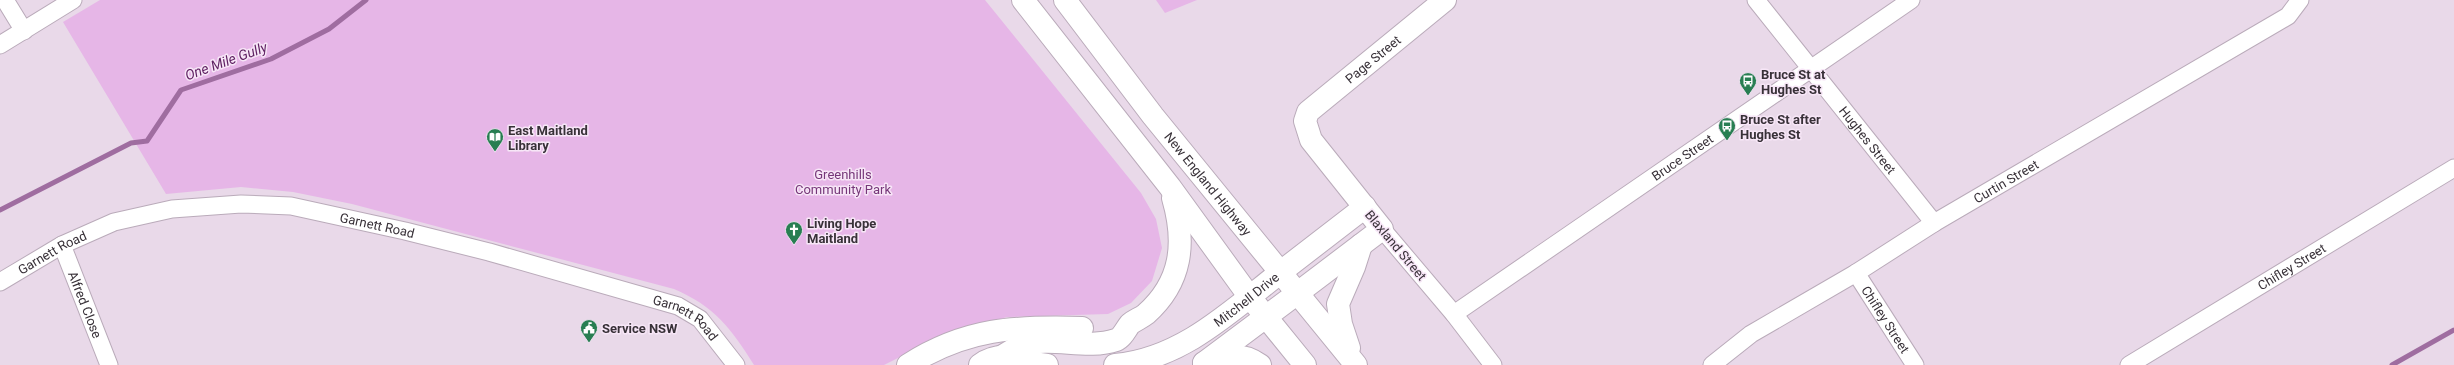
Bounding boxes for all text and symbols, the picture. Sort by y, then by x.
street label: Page Street [1342,32,1404,87]
water label: One Mile Gully [183,39,270,83]
place label: Bruce St at Hughes St [1761,67,1826,97]
bus stop icon: Bruce St at Hughes St [1738,71,1758,96]
street label: Hughes Street [1836,103,1899,177]
place label: Bruce St after Hughes St [1740,112,1821,142]
bus stop icon: Bruce St after Hughes St [1717,116,1737,141]
place label: East Maitland Library [508,123,588,153]
library icon: East Maitland Library [485,127,505,152]
street label: New England Highway [1161,129,1254,239]
street label: Bruce Street [1649,131,1716,184]
street label: Curtin Street [1971,157,2041,206]
park label: Greenhills Community Park [795,167,891,197]
street label: Blaxland Street [1362,207,1429,283]
street label: Garnett Road [338,210,416,241]
place label: Living Hope Maitland [807,216,876,246]
church icon: Living Hope Maitland [784,220,804,245]
street label: Garnett Road [15,228,89,278]
street label: Chifley Street [2255,241,2328,293]
street label: Alfred Close [65,269,105,340]
street label: Mitchell Drive [1211,269,1282,330]
street label: Chifley Street [1858,283,1912,356]
street label: Garnett Road [651,292,721,344]
public building icon: Service NSW [579,318,599,343]
place label: Service NSW [602,321,678,336]

